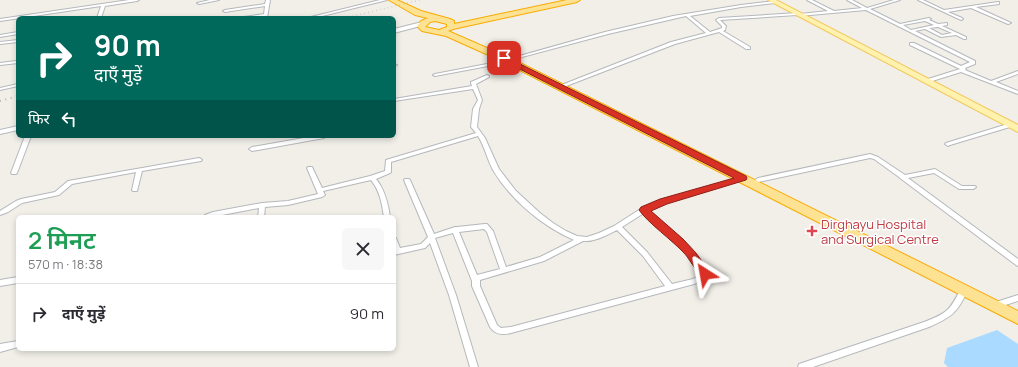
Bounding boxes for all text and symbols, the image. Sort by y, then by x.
text: 90 m [94,26,161,64]
icon: right [28,32,80,84]
pin [487,41,521,75]
icon: arrive [493,47,515,69]
text: दाएँ मुड़ें [94,62,142,86]
text: फिर [28,108,50,129]
icon: left [58,108,80,130]
place label: Dirghayu Hospital and Surgical Centre [821,215,939,248]
text: 2 मिनट [28,223,96,256]
marker: Dirghayu Hospital and Surgical Centre [806,225,818,237]
button: close [342,228,384,270]
position arrow [684,253,726,295]
text: 570 m · 18:38 [28,255,103,273]
icon: right [28,303,50,325]
text: दाएँ मुड़ें [62,303,105,324]
text: 90 m [350,303,384,324]

